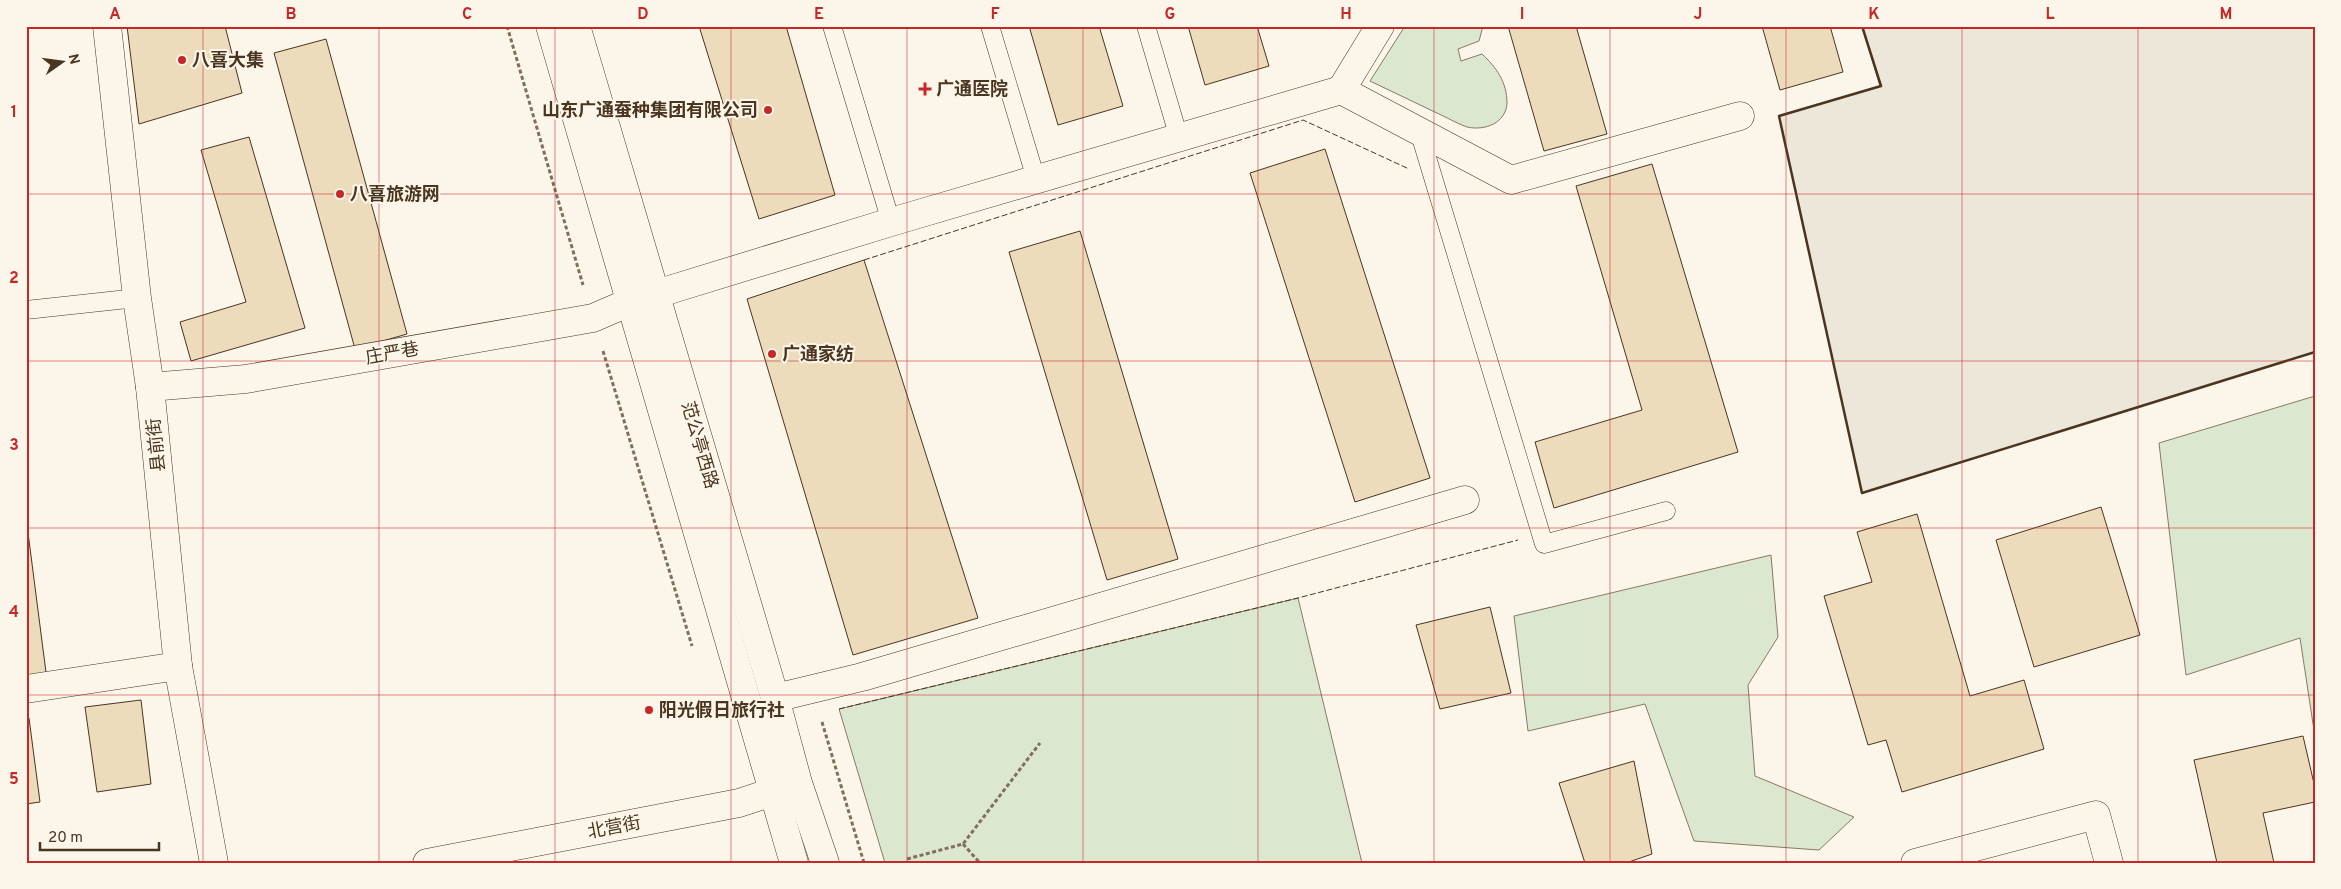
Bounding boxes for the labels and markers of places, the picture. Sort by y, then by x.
place label: 八喜大集 [192,50,264,73]
marker: 八喜大集 [176,54,188,66]
place label: 广通医院 [936,79,1008,102]
marker: 广通医院 [918,82,932,96]
place label: 山东广通蚕种集团有限公司 [542,100,758,123]
marker: 山东广通蚕种集团有限公司 [762,104,774,116]
place label: 八喜旅游网 [350,184,440,207]
marker: 八喜旅游网 [334,188,346,200]
place label: 广通家纺 [782,344,854,367]
marker: 广通家纺 [766,348,778,360]
place label: 阳光假日旅行社 [659,699,785,723]
marker: 阳光假日旅行社 [643,704,655,716]

